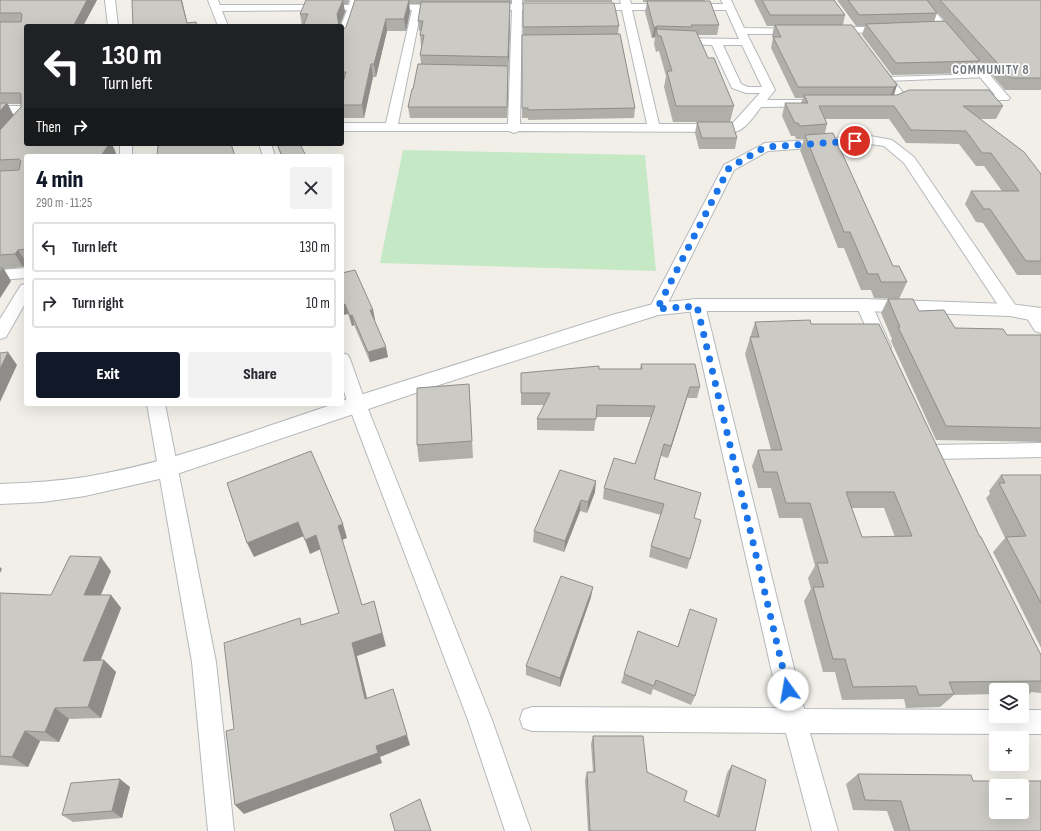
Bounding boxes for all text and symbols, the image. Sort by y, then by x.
text: 130 m [102,39,162,72]
icon: left [36,40,88,92]
district label: COMMUNITY 8 [952,62,1030,78]
text: Turn left [102,73,153,94]
icon: right [69,116,91,138]
text: Then [36,118,61,137]
pin [838,124,872,158]
icon: arrive [844,130,866,152]
text: 4 min [36,165,83,194]
button: close [290,167,332,209]
text: 290 m · 11:25 [36,195,92,211]
icon: left [38,236,60,258]
text: Turn left [72,238,117,257]
text: 130 m [300,238,330,257]
icon: right [38,292,60,314]
text: Turn right [72,294,124,313]
text: 10 m [306,294,330,313]
button: Exit [36,352,180,398]
button: Share [188,352,332,398]
position arrow [767,669,809,711]
map controls [989,683,1029,819]
button: layers [989,683,1029,723]
button: + [989,731,1029,771]
button: − [989,779,1029,819]

